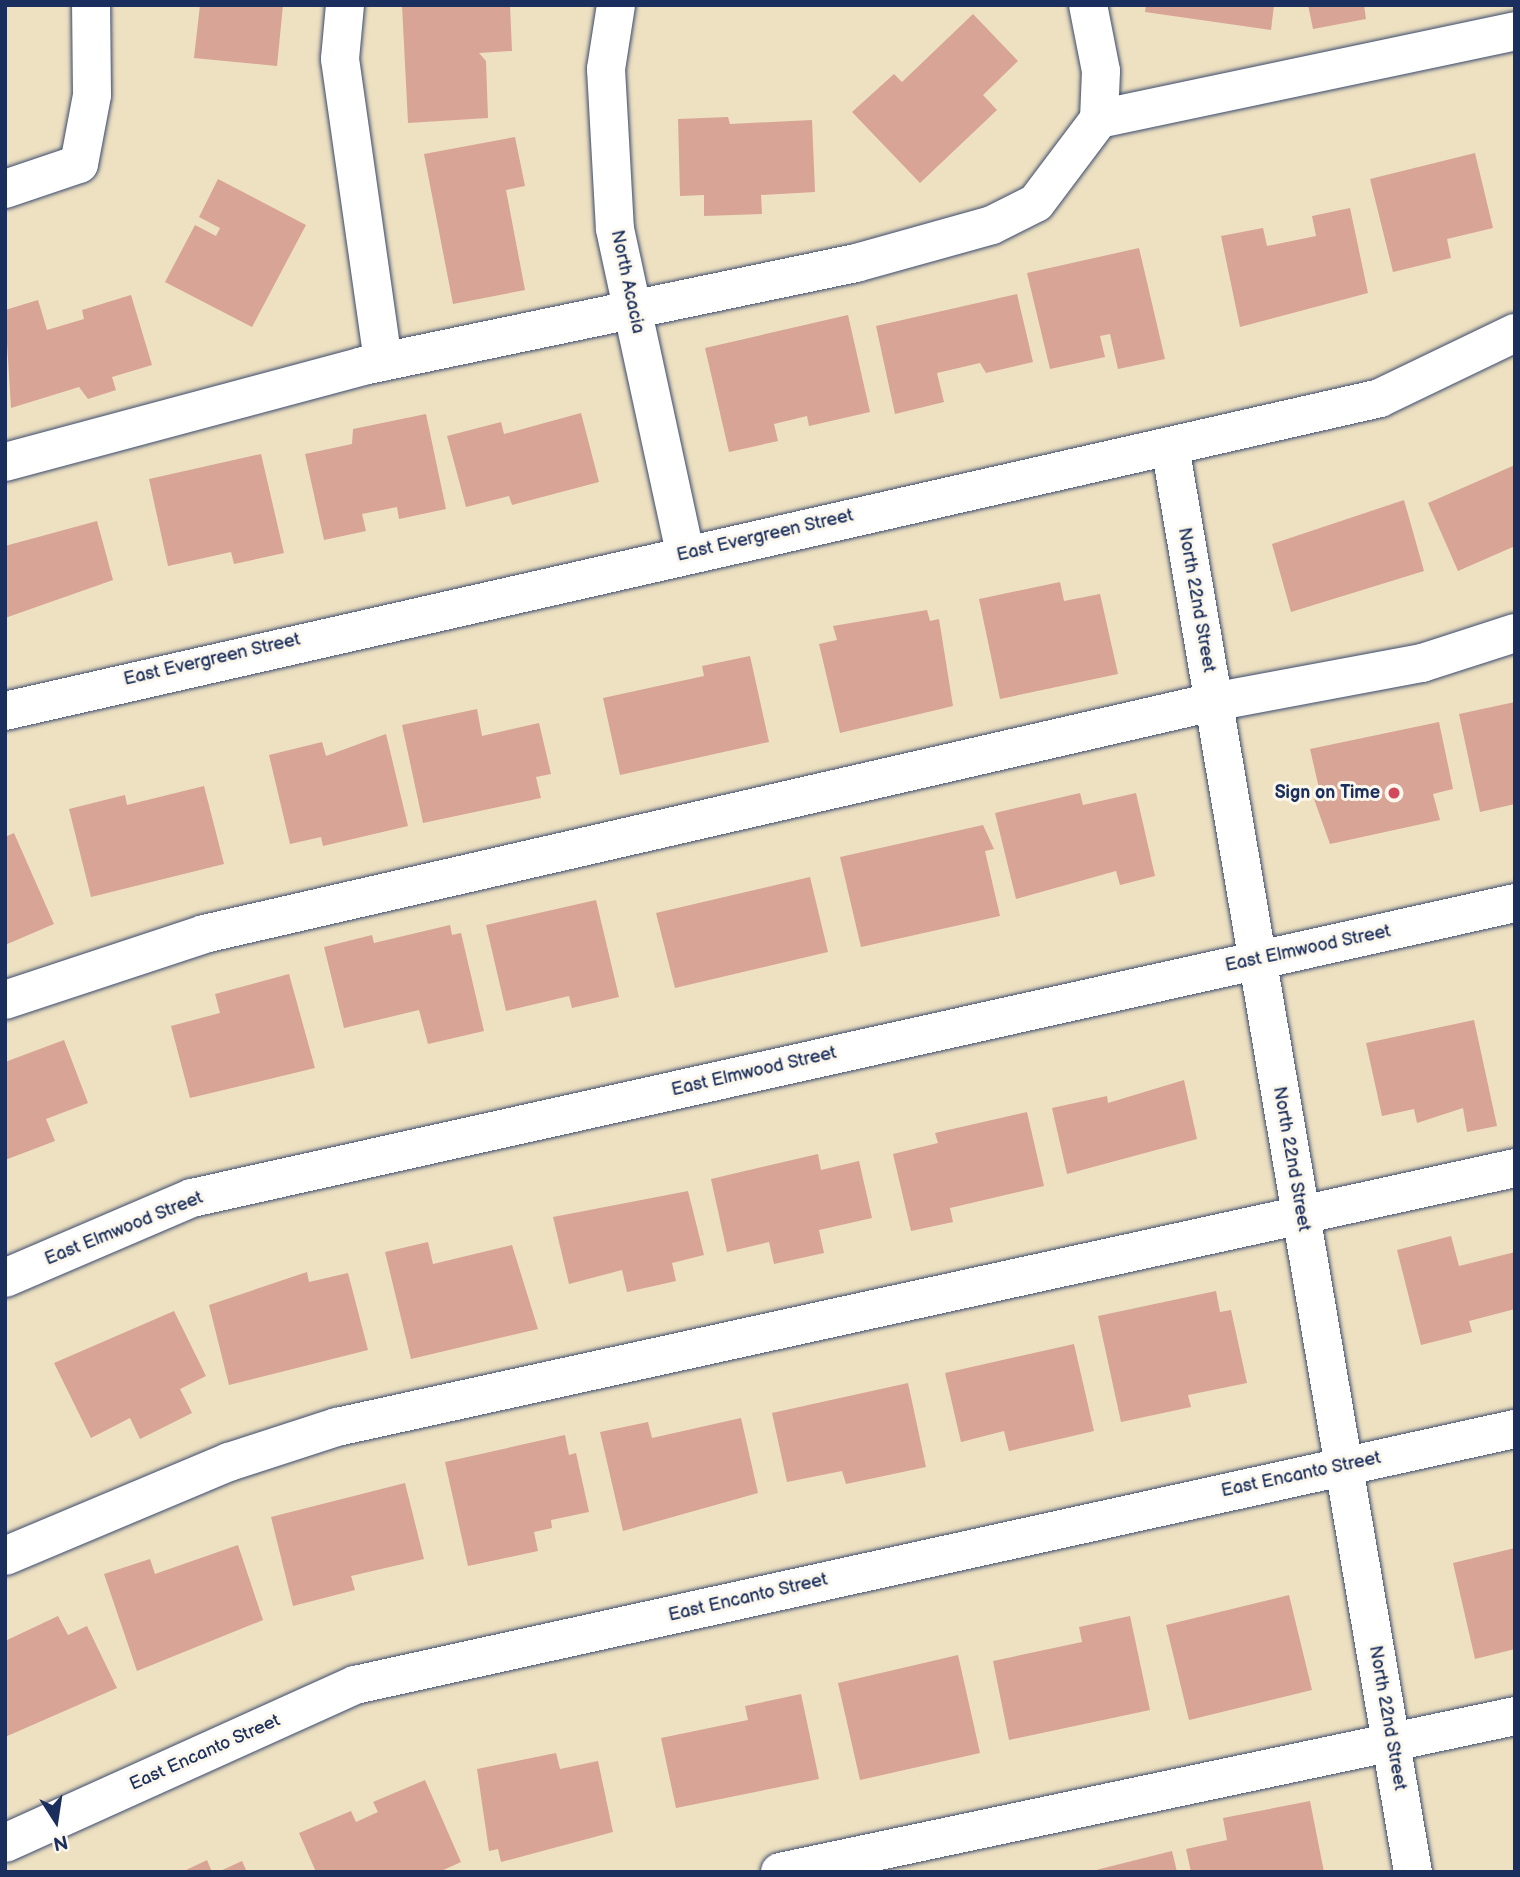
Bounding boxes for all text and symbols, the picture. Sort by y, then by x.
street label: North Acacia [606,228,648,336]
street label: East Evergreen Street [675,505,855,567]
street label: North 22nd Street [1173,526,1219,674]
street label: East Evergreen Street [122,629,302,691]
place label: Sign on Time [1275,782,1380,804]
marker: Sign on Time [1386,785,1402,801]
street label: East Elmwood Street [1223,921,1393,977]
street label: East Elmwood Street [669,1042,839,1102]
street label: North 22nd Street [1268,1085,1314,1233]
street label: East Elmwood Street [42,1187,206,1271]
street label: East Encanto Street [1219,1448,1383,1502]
street label: East Encanto Street [666,1569,830,1627]
street label: North 22nd Street [1364,1644,1410,1792]
street label: East Encanto Street [126,1710,284,1796]
north arrow [21,1786,91,1856]
text: N [51,1829,70,1855]

